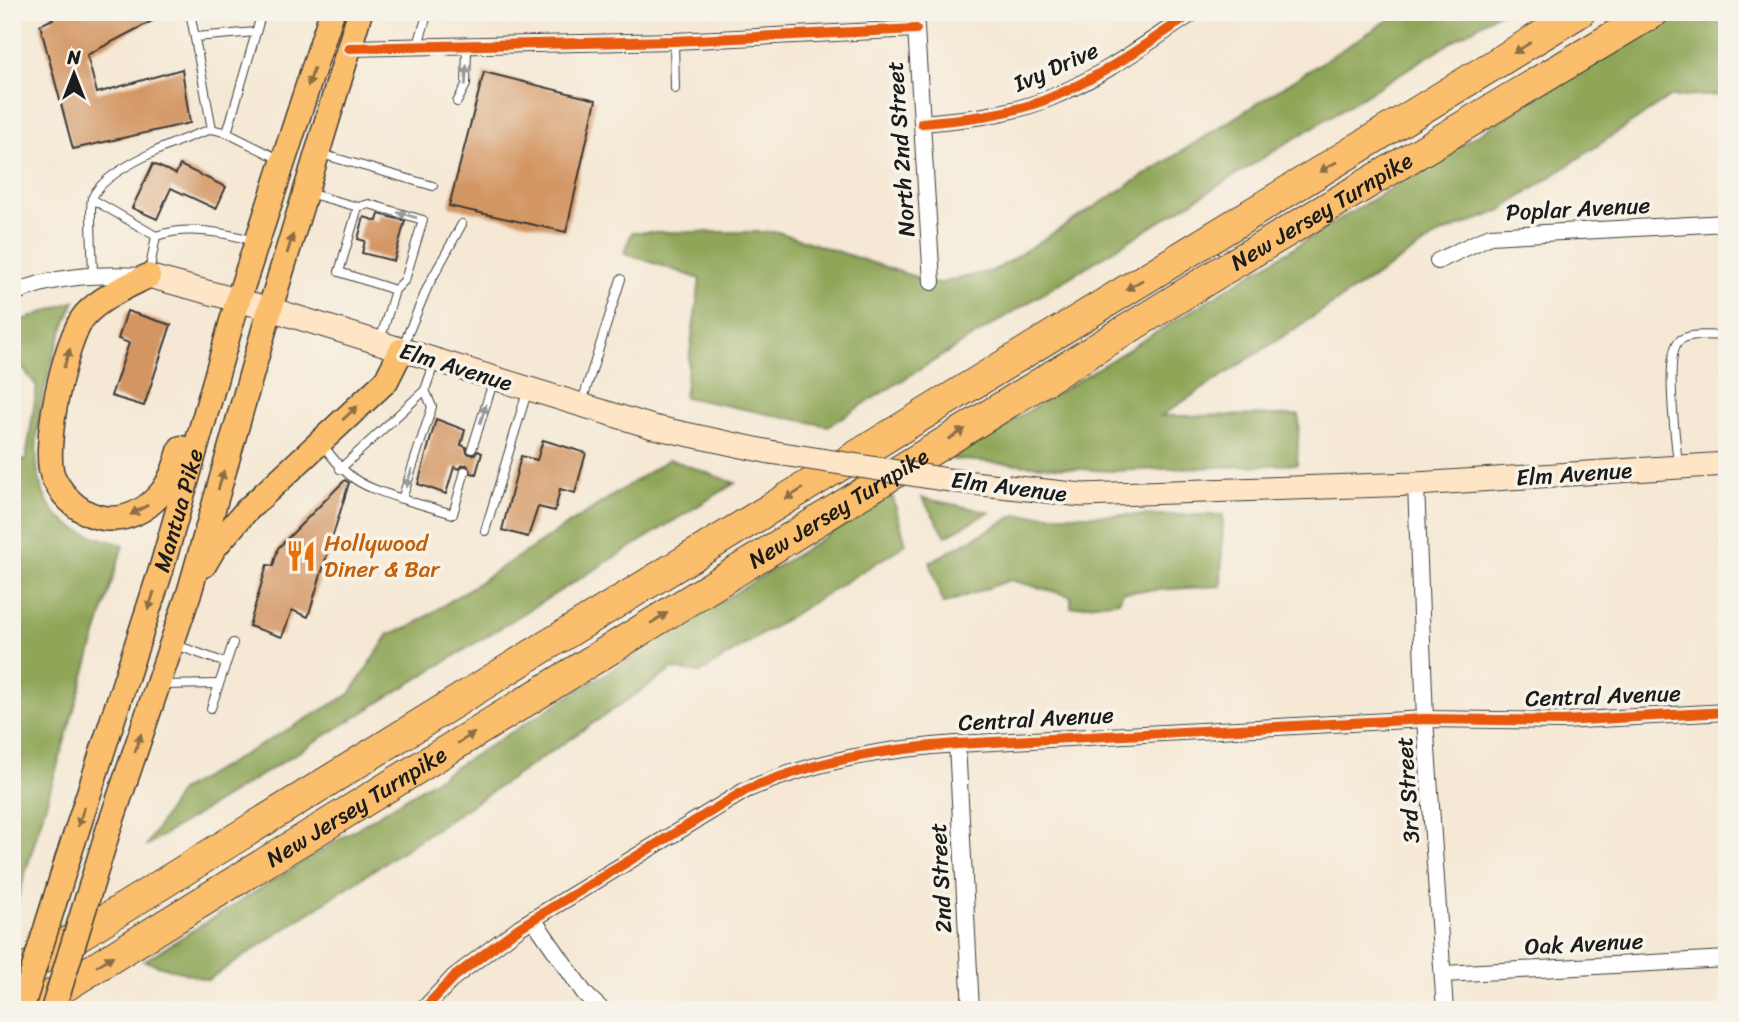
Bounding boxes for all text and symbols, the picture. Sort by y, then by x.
street label: Ivy Drive [1006,30,1105,104]
north arrow [38,38,108,108]
text: N [66,41,81,74]
one-way arrow [1513,42,1532,54]
street label: North 2nd Street [874,60,928,238]
one-way arrow [461,64,472,86]
one-way arrow [305,67,316,88]
street label: New Jersey Turnpike [1222,140,1421,282]
one-way arrow [1318,160,1338,173]
street label: Poplar Avenue [1505,185,1652,233]
one-way arrow [396,210,417,220]
one-way arrow [285,233,295,254]
one-way arrow [1124,279,1143,291]
street label: Elm Avenue [394,330,518,404]
one-way arrow [62,347,73,368]
one-way arrow [478,403,489,424]
one-way arrow [341,406,358,422]
one-way arrow [947,428,966,441]
street label: New Jersey Turnpike [739,436,937,580]
street label: Mantua Pike [141,443,215,577]
street label: Elm Avenue [1515,449,1633,499]
street label: Elm Avenue [949,460,1069,514]
one-way arrow [403,467,413,488]
one-way arrow [217,469,227,490]
one-way arrow [784,487,803,500]
one-way arrow [129,504,148,516]
place label: Hollywood Diner & Bar [324,523,441,590]
restaurant icon: Hollywood Diner & Bar [284,539,318,573]
one-way arrow [145,590,156,611]
one-way arrow [650,612,669,625]
street label: Central Avenue [1525,673,1682,719]
street label: Central Avenue [957,694,1115,744]
one-way arrow [456,731,475,744]
one-way arrow [133,732,144,753]
street label: New Jersey Turnpike [257,734,455,878]
street label: 3rd Street [1384,735,1432,845]
one-way arrow [75,807,86,828]
street label: 2nd Street [918,822,964,934]
street label: Oak Avenue [1524,920,1645,968]
one-way arrow [96,954,115,967]

